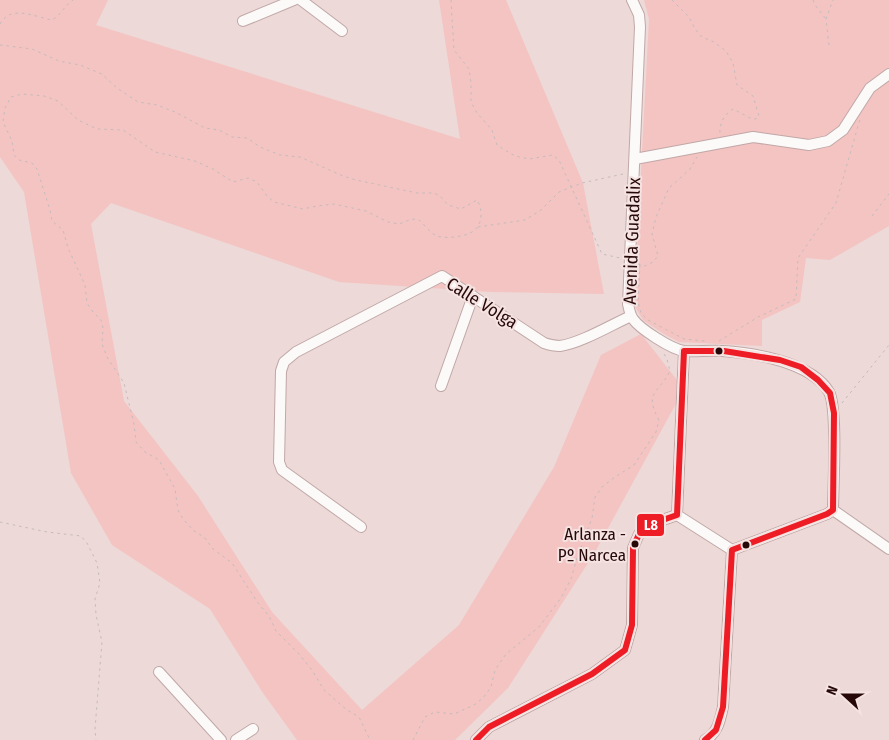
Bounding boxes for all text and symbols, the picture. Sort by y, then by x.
street label: Avenida Guadalix [619,177,645,305]
street label: Calle Volga [442,272,522,334]
unlabelled marker [714,346,724,356]
line badge: L8 [636,513,665,537]
text: L8 [644,517,658,534]
place label: Arlanza - Pº Narcea [558,524,626,566]
marker: Arlanza - Pº Narcea [630,539,640,549]
unlabelled marker [741,540,751,550]
north arrow [819,670,869,720]
text: N [823,684,842,697]

